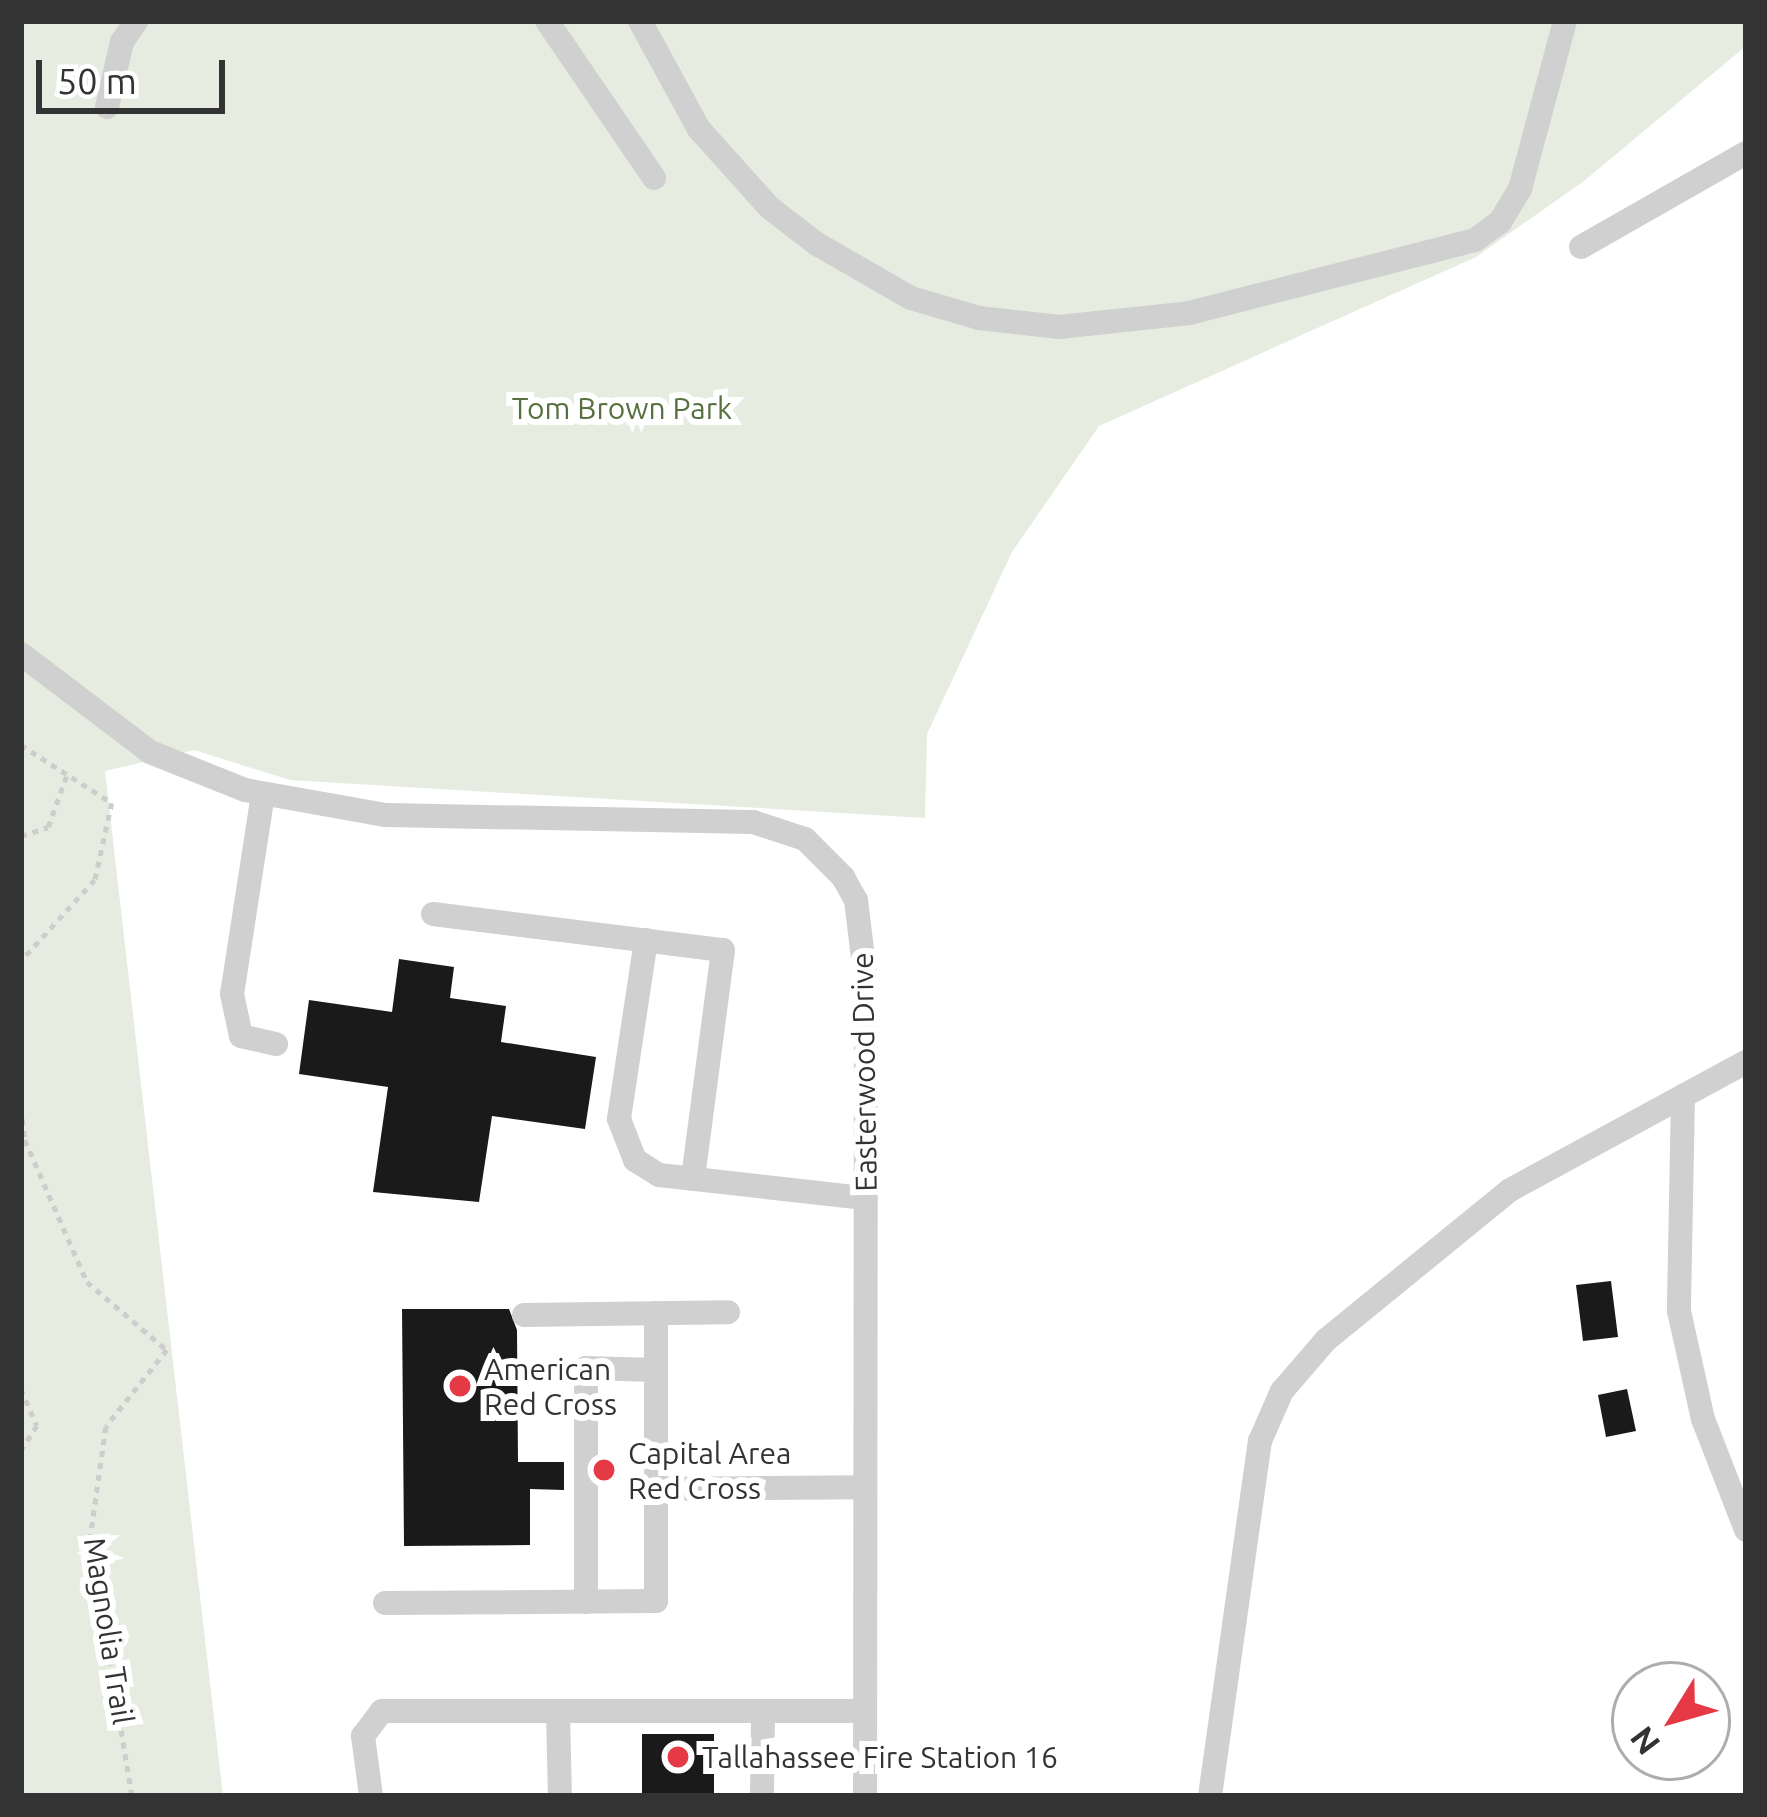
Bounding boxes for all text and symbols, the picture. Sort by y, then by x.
scale bar [42,36,231,110]
text: 50 m [57,60,137,101]
park label: Tom Brown Park [512,390,732,426]
street label: Easterwood Drive [844,952,884,1192]
place label: American Red Cross [484,1351,617,1422]
marker: American Red Cross [447,1373,473,1399]
place label: Capital Area Red Cross [628,1435,791,1506]
marker: Capital Area Red Cross [591,1457,617,1483]
street label: Magnolia Trail [76,1535,142,1727]
north arrow [1611,1661,1731,1781]
text: N [1622,1720,1666,1762]
place label: Tallahassee Fire Station 16 [702,1739,1058,1775]
marker: Tallahassee Fire Station 16 [665,1744,691,1770]

